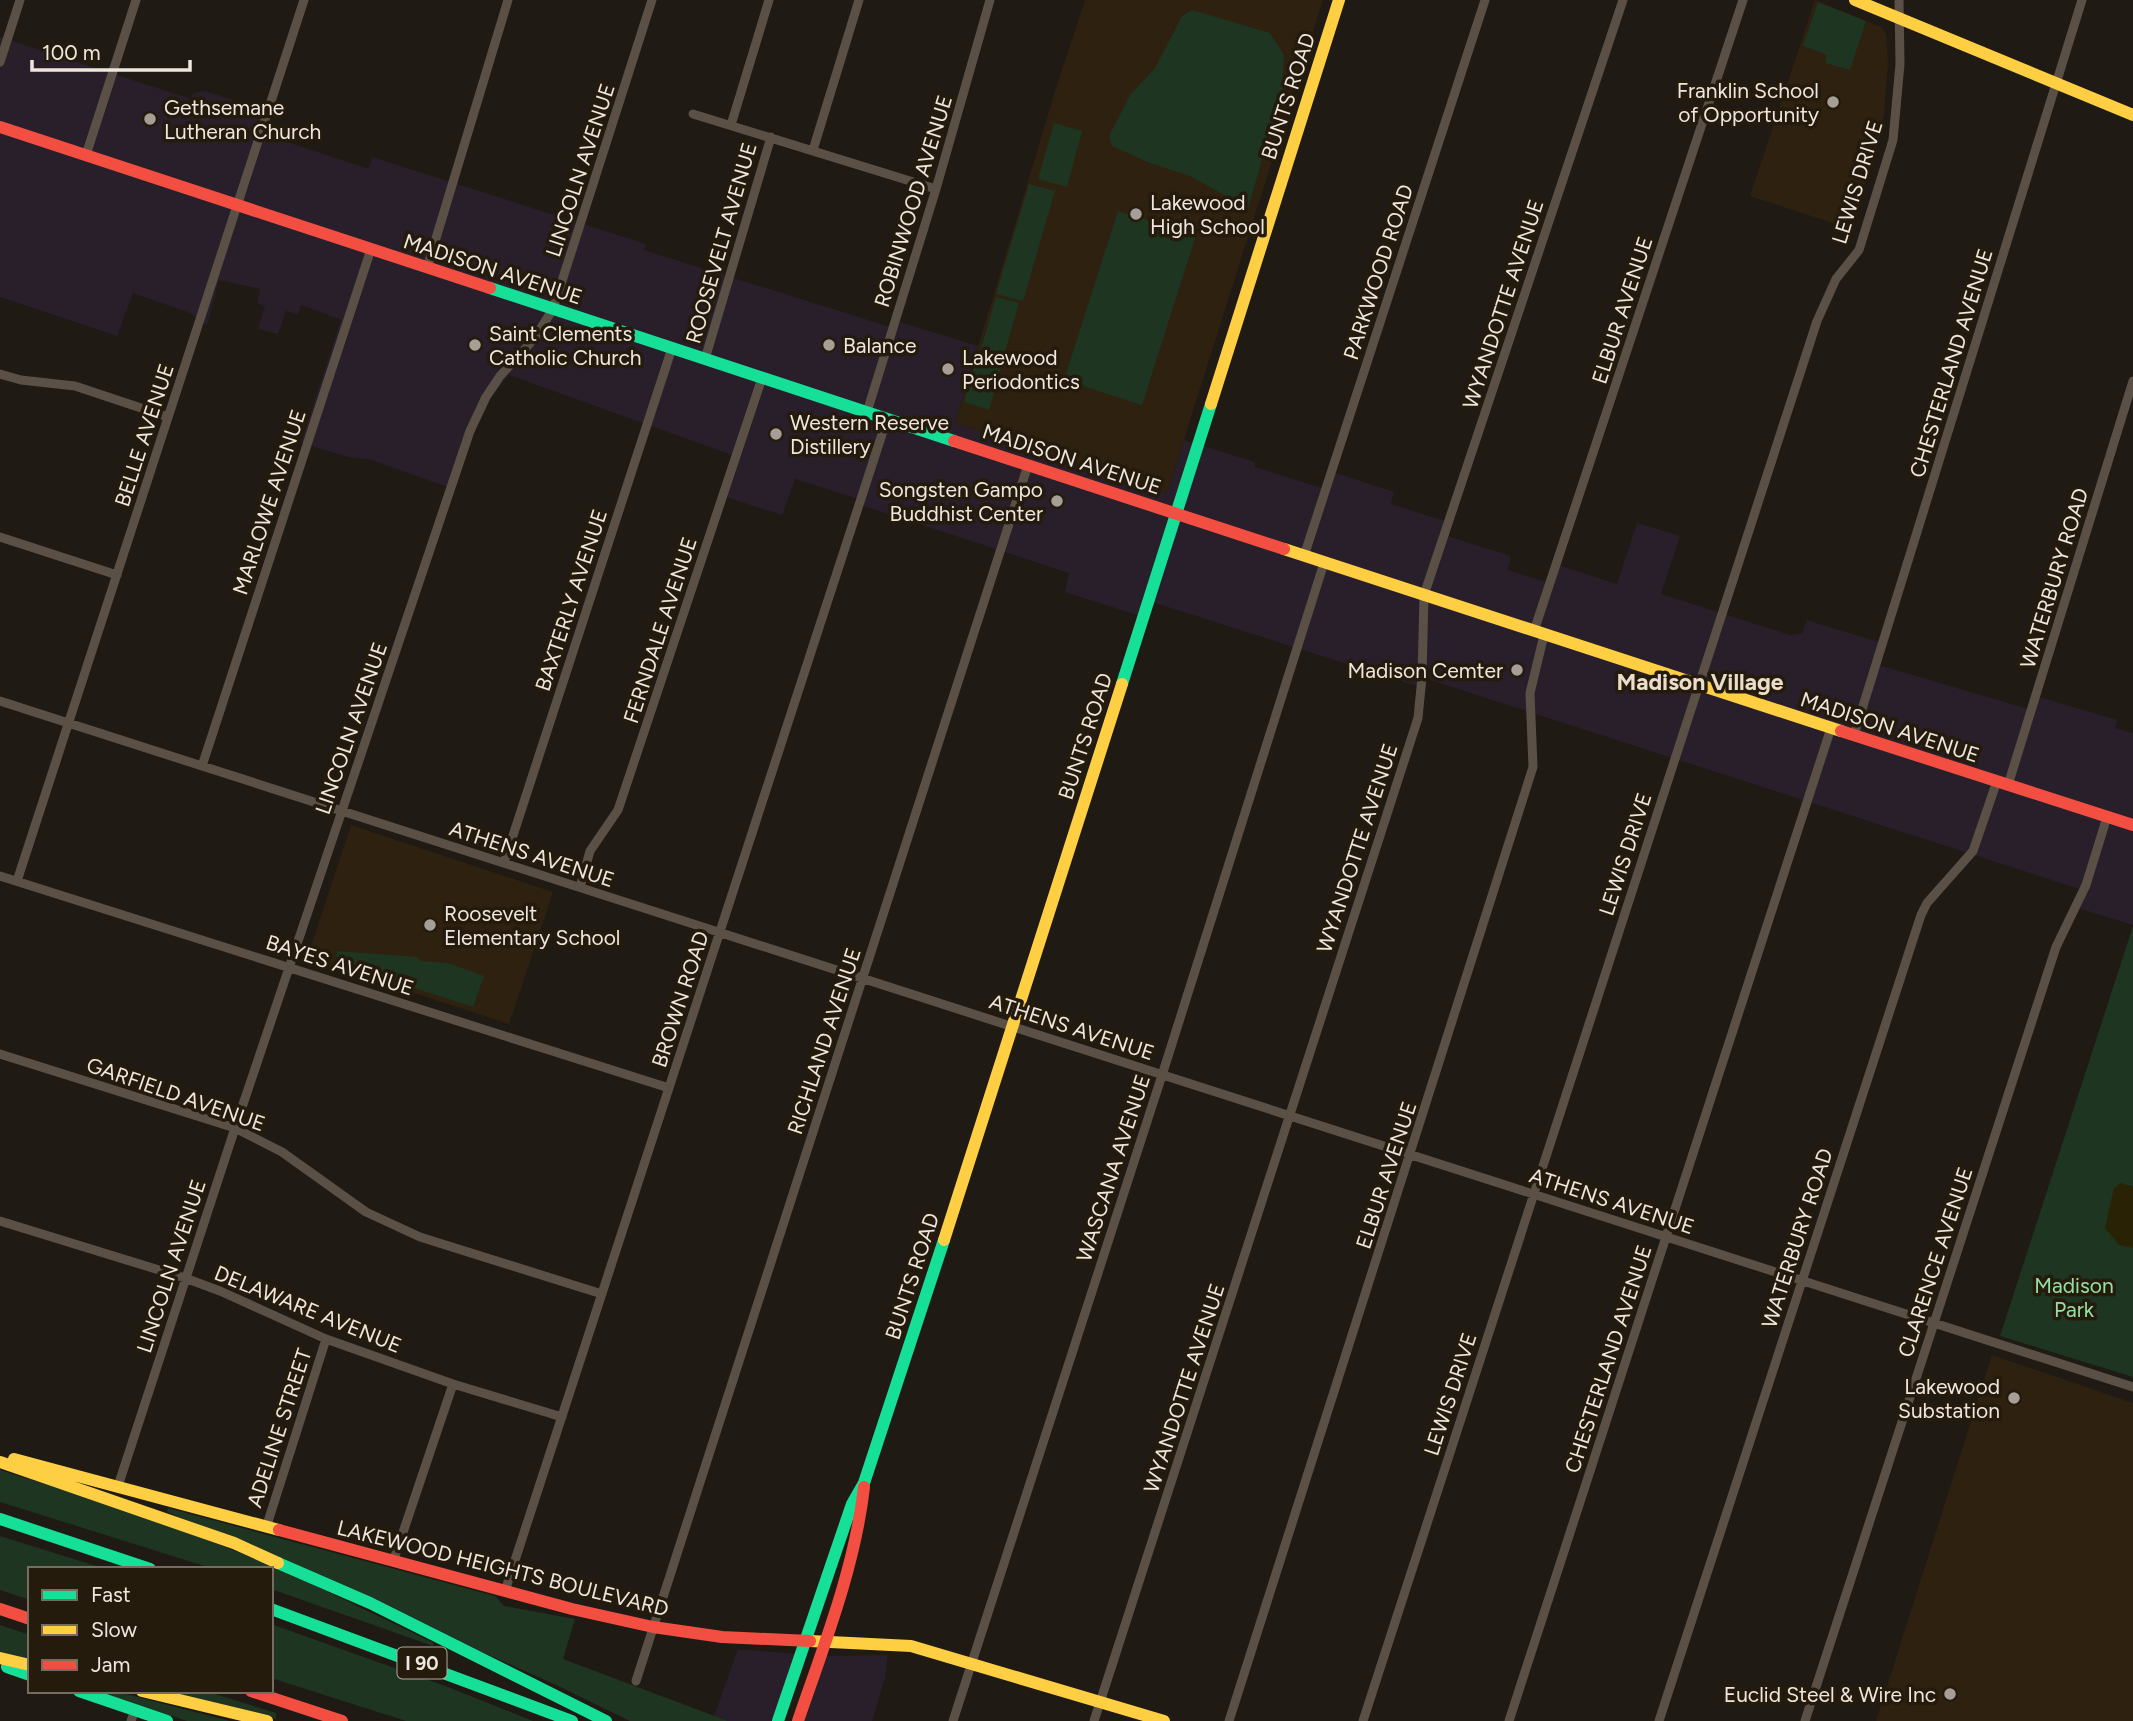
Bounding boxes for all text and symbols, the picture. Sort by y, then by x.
scale bar [32,28,189,72]
street label: BUNTS ROAD [1256,30,1320,162]
text: 100 m [42,40,101,65]
place label: Franklin School of Opportunity [1677,78,1819,127]
street label: LINCOLN AVENUE [540,80,620,260]
street label: ROBINWOOD AVENUE [869,92,957,310]
marker: Franklin School of Opportunity [1825,94,1841,110]
place label: Gethsemane Lutheran Church [164,95,321,144]
marker: Gethsemane Lutheran Church [142,111,158,127]
street label: LEWIS DRIVE [1826,117,1888,247]
street label: ROOSEVELT AVENUE [680,140,762,346]
street label: PARKWOOD ROAD [1338,181,1418,363]
place label: Lakewood High School [1150,190,1265,239]
street label: WYANDOTTE AVENUE [1457,196,1549,412]
marker: Lakewood High School [1128,206,1144,222]
street label: MADISON AVENUE [400,228,586,310]
street label: ELBUR AVENUE [1586,233,1658,387]
street label: CHESTERLAND AVENUE [1904,245,1998,481]
place label: Saint Clements Catholic Church [489,321,641,370]
place label: Balance [843,333,916,358]
marker: Saint Clements Catholic Church [467,337,483,353]
marker: Balance [821,337,837,353]
place label: Lakewood Periodontics [962,345,1080,394]
street label: BELLE AVENUE [109,360,179,510]
marker: Lakewood Periodontics [940,361,956,377]
street label: MARLOWE AVENUE [227,406,311,598]
place label: Western Reserve Distillery [790,410,949,459]
street label: MADISON AVENUE [979,418,1165,500]
marker: Western Reserve Distillery [768,426,784,442]
place label: Songsten Gampo Buddhist Center [879,477,1043,526]
street label: WATERBURY ROAD [2015,485,2093,671]
marker: Songsten Gampo Buddhist Center [1049,493,1065,509]
street label: BAXTERLY AVENUE [530,506,612,694]
street label: FERNDALE AVENUE [618,534,702,726]
street label: LINCOLN AVENUE [310,639,392,817]
place label: Madison Cemter [1348,658,1503,683]
marker: Madison Cemter [1509,662,1525,678]
district label: Madison Village [1616,668,1784,696]
street label: BUNTS ROAD [1053,670,1117,802]
street label: MADISON AVENUE [1797,686,1983,768]
street label: WYANDOTTE AVENUE [1311,740,1403,956]
street label: LEWIS DRIVE [1593,789,1657,919]
street label: ATHENS AVENUE [446,816,618,892]
place label: Roosevelt Elementary School [444,901,620,950]
marker: Roosevelt Elementary School [422,917,438,933]
street label: BROWN ROAD [646,928,714,1070]
street label: BAYES AVENUE [263,929,417,1001]
street label: RICHLAND AVENUE [782,945,866,1137]
street label: ATHENS AVENUE [986,989,1158,1065]
street label: GARFIELD AVENUE [83,1052,269,1136]
street label: WASCANA AVENUE [1071,1071,1155,1265]
street label: ELBUR AVENUE [1350,1098,1422,1252]
street label: WATERBURY ROAD [1756,1145,1838,1331]
street label: ATHENS AVENUE [1526,1163,1698,1239]
street label: CLARENCE AVENUE [1892,1164,1978,1360]
street label: LINCOLN AVENUE [131,1176,211,1356]
street label: BUNTS ROAD [880,1210,944,1342]
street label: CHESTERLAND AVENUE [1559,1242,1657,1476]
street label: DELAWARE AVENUE [211,1260,405,1358]
park label: Madison Park [2034,1273,2114,1322]
street label: WYANDOTTE AVENUE [1138,1280,1230,1496]
street label: LEWIS DRIVE [1418,1329,1482,1459]
street label: ADELINE STREET [242,1345,317,1511]
place label: Lakewood Substation [1898,1374,2000,1423]
marker: Lakewood Substation [2006,1390,2022,1406]
street label: LAKEWOOD HEIGHTS BOULEVARD [335,1515,671,1621]
legend [28,1567,273,1693]
text: Fast [91,1582,131,1607]
text: Slow [91,1617,137,1642]
road number: I 90 [398,1648,446,1679]
text: Jam [91,1652,130,1677]
place label: Euclid Steel & Wire Inc [1724,1682,1936,1707]
marker: Euclid Steel & Wire Inc [1942,1686,1958,1702]

